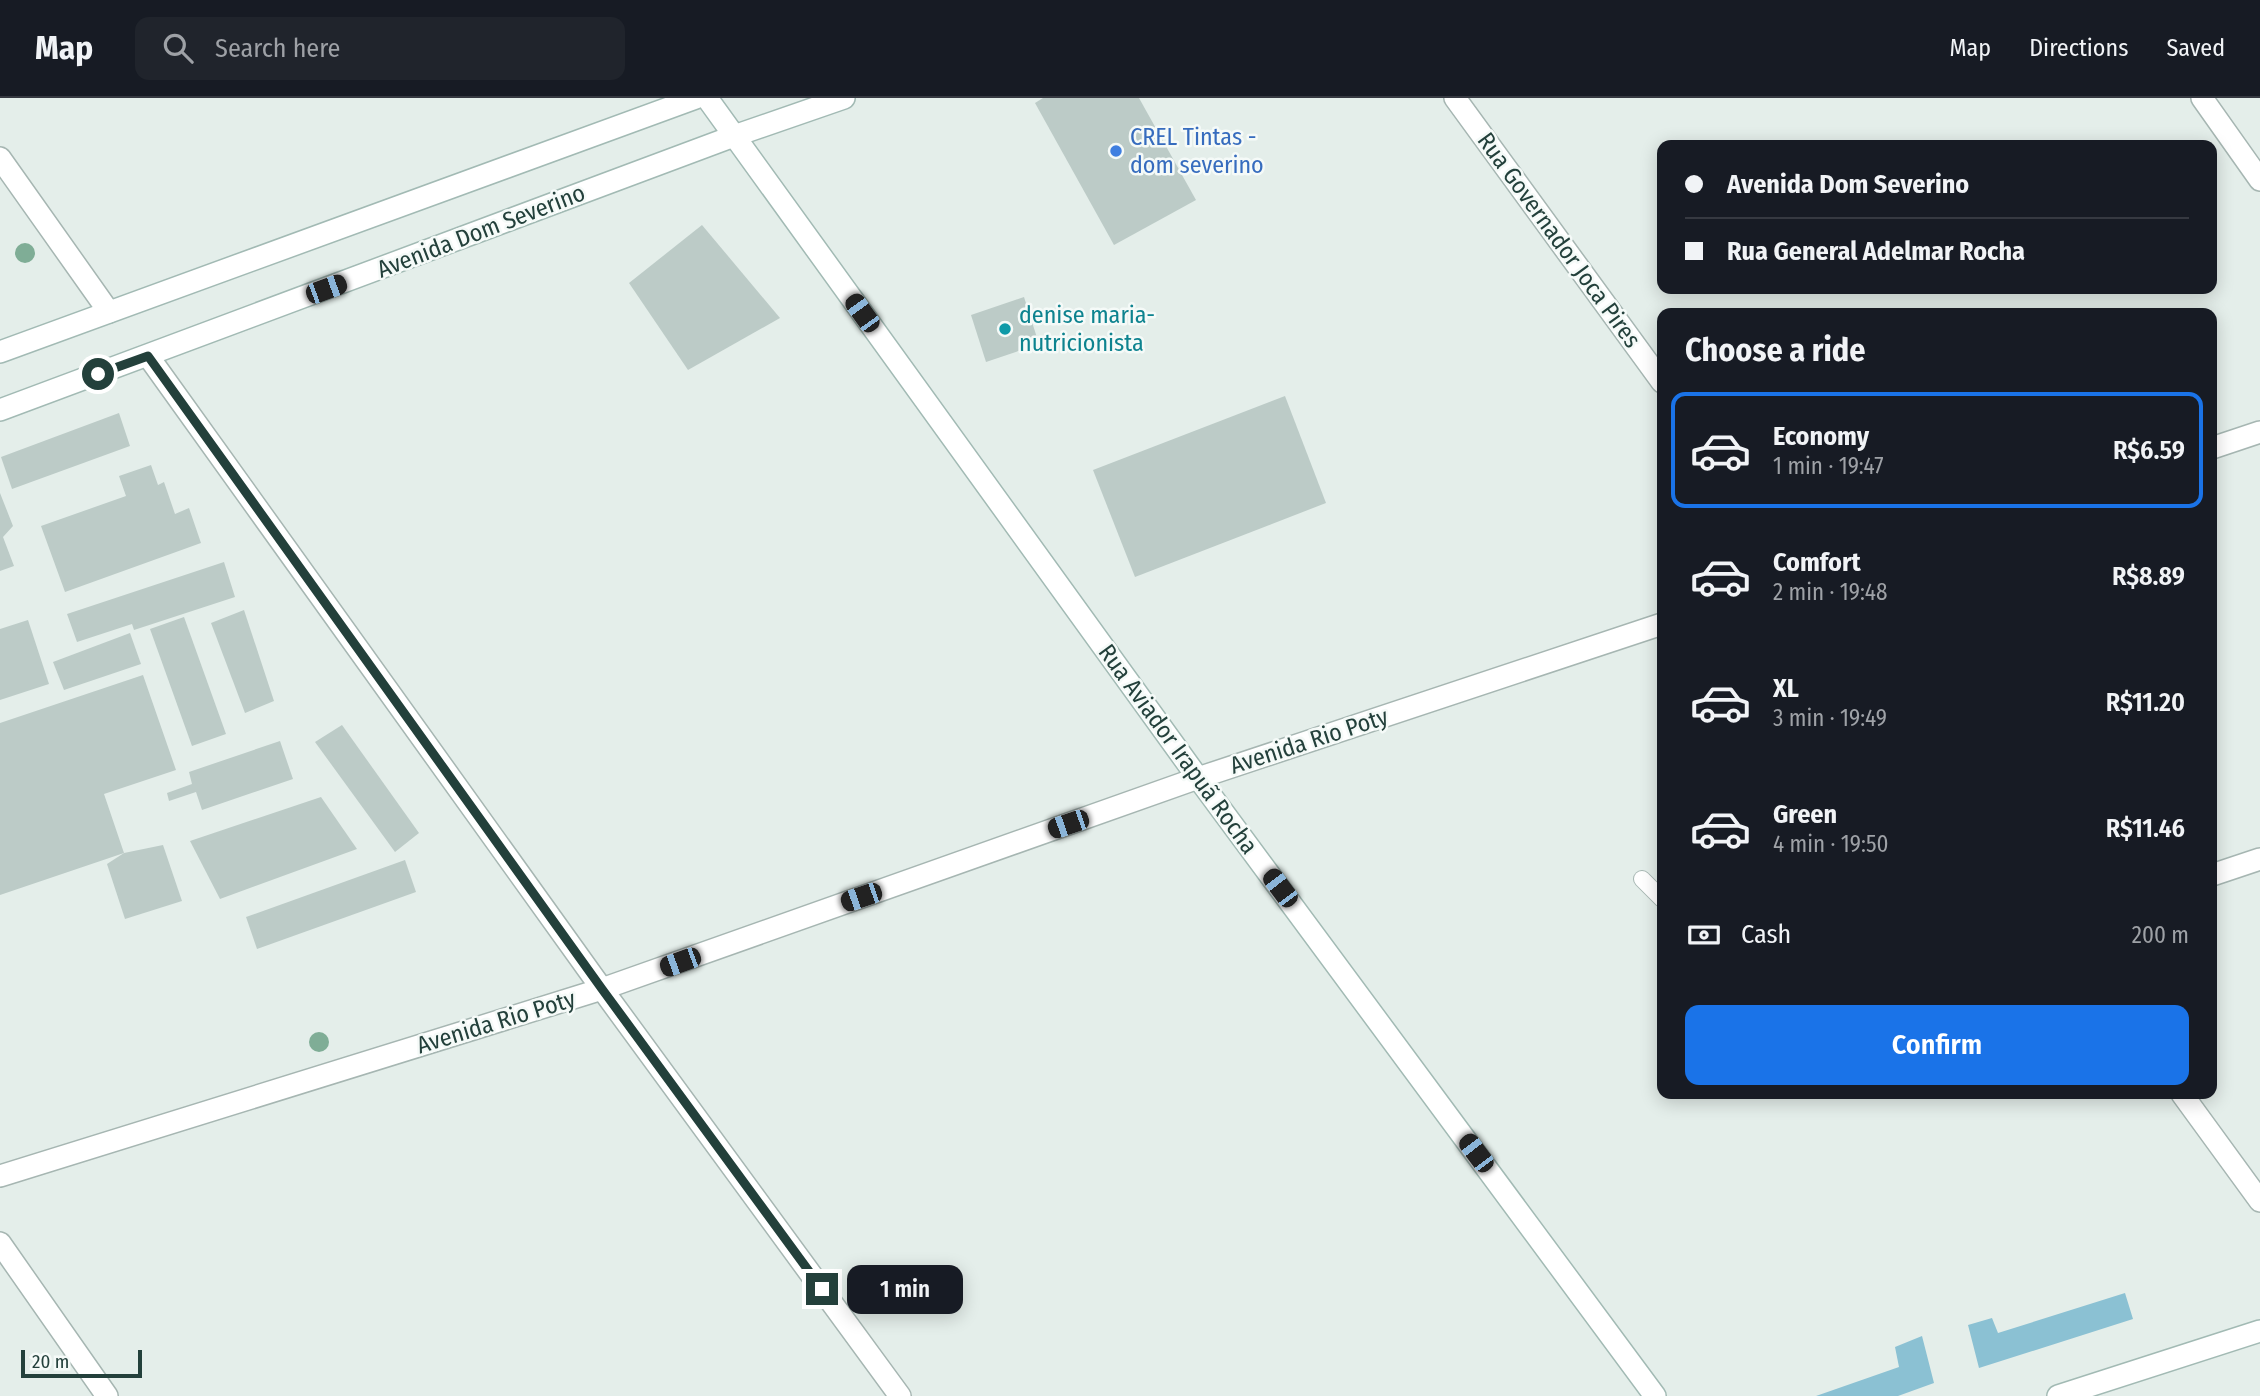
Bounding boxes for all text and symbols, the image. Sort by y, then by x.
search box [135,17,625,80]
text: Map [35,28,93,68]
icon: search [159,29,197,67]
text: Search here [215,33,340,64]
text: Map [1950,34,1991,62]
text: Directions [2029,34,2128,62]
text: Saved [2166,34,2225,62]
place label: CREL Tintas - dom severino [1130,123,1264,179]
street label: Rua Governador Joca Pires [1472,127,1646,353]
marker: CREL Tintas - dom severino [1108,143,1124,159]
text: Avenida Dom Severino [1727,169,1969,200]
street label: Avenida Dom Severino [373,178,589,284]
text: Rua General Adelmar Rocha [1727,236,2025,267]
car [303,272,350,306]
car [842,290,883,336]
place label: denise maria- nutricionista [1019,301,1155,357]
marker: denise maria- nutricionista [997,321,1013,337]
text: Choose a ride [1685,331,1866,369]
route start [82,358,114,390]
icon: car [1689,419,1752,482]
text: Economy [1773,421,1869,452]
text: R$6.59 [2113,435,2185,466]
text: 1 min · 19:47 [1773,452,1884,480]
icon: car [1689,545,1752,608]
text: Comfort [1773,547,1861,578]
text: R$8.89 [2112,561,2185,592]
text: 2 min · 19:48 [1773,578,1887,606]
street label: Rua Aviador Irapuã Rocha [1093,639,1263,859]
icon: car [1689,671,1752,734]
text: XL [1773,673,1799,704]
text: R$11.20 [2106,687,2185,718]
street label: Avenida Rio Poty [1227,702,1392,780]
text: 3 min · 19:49 [1773,704,1887,732]
icon: car [1689,797,1752,860]
text: Green [1773,799,1837,830]
car [1045,807,1092,841]
text: R$11.46 [2106,813,2185,844]
text: 4 min · 19:50 [1773,830,1888,858]
car [1259,865,1302,911]
car [838,880,885,914]
icon: cash [1685,916,1723,954]
text: Cash [1741,919,1791,950]
text: 200 m [2132,921,2189,949]
car [657,945,704,979]
street label: Avenida Rio Poty [413,985,579,1059]
button: Confirm [1685,1005,2189,1085]
car [1455,1130,1498,1176]
callout: 1 min [846,1264,962,1314]
route end [806,1273,838,1305]
text: 1 min [880,1275,930,1303]
scale bar [21,1347,142,1379]
text: 20 m [32,1350,69,1373]

